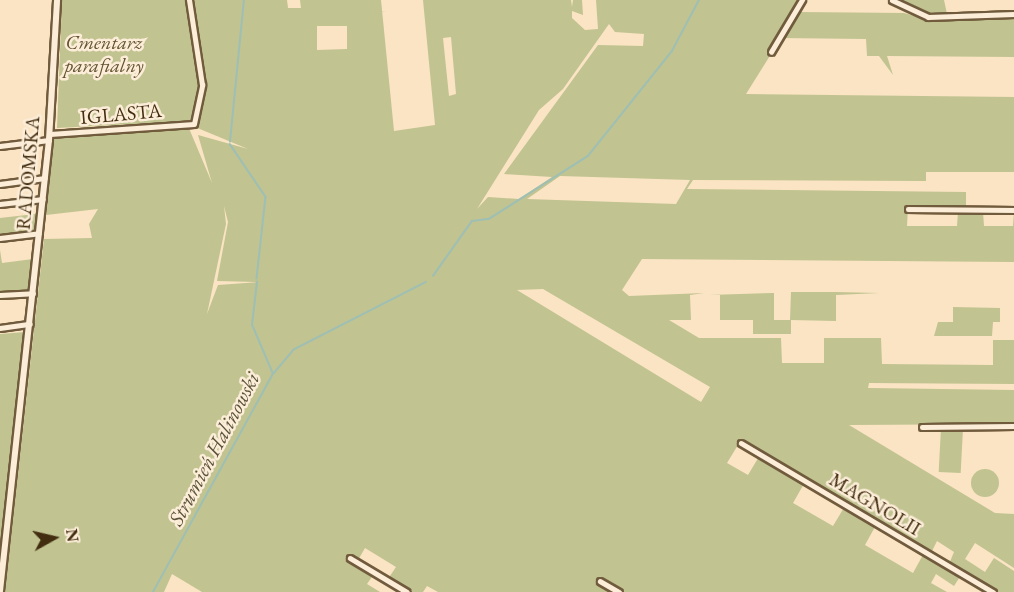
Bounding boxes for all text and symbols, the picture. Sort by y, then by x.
park label: Cmentarz parafialny [64,31,144,78]
street label: IGLASTA [79,98,163,130]
street label: RADOMSKA [11,115,45,231]
water label: Strumień Halinowski [163,368,265,530]
street label: MAGNOLII [825,467,925,541]
north arrow [24,508,84,568]
text: N [61,528,84,543]

